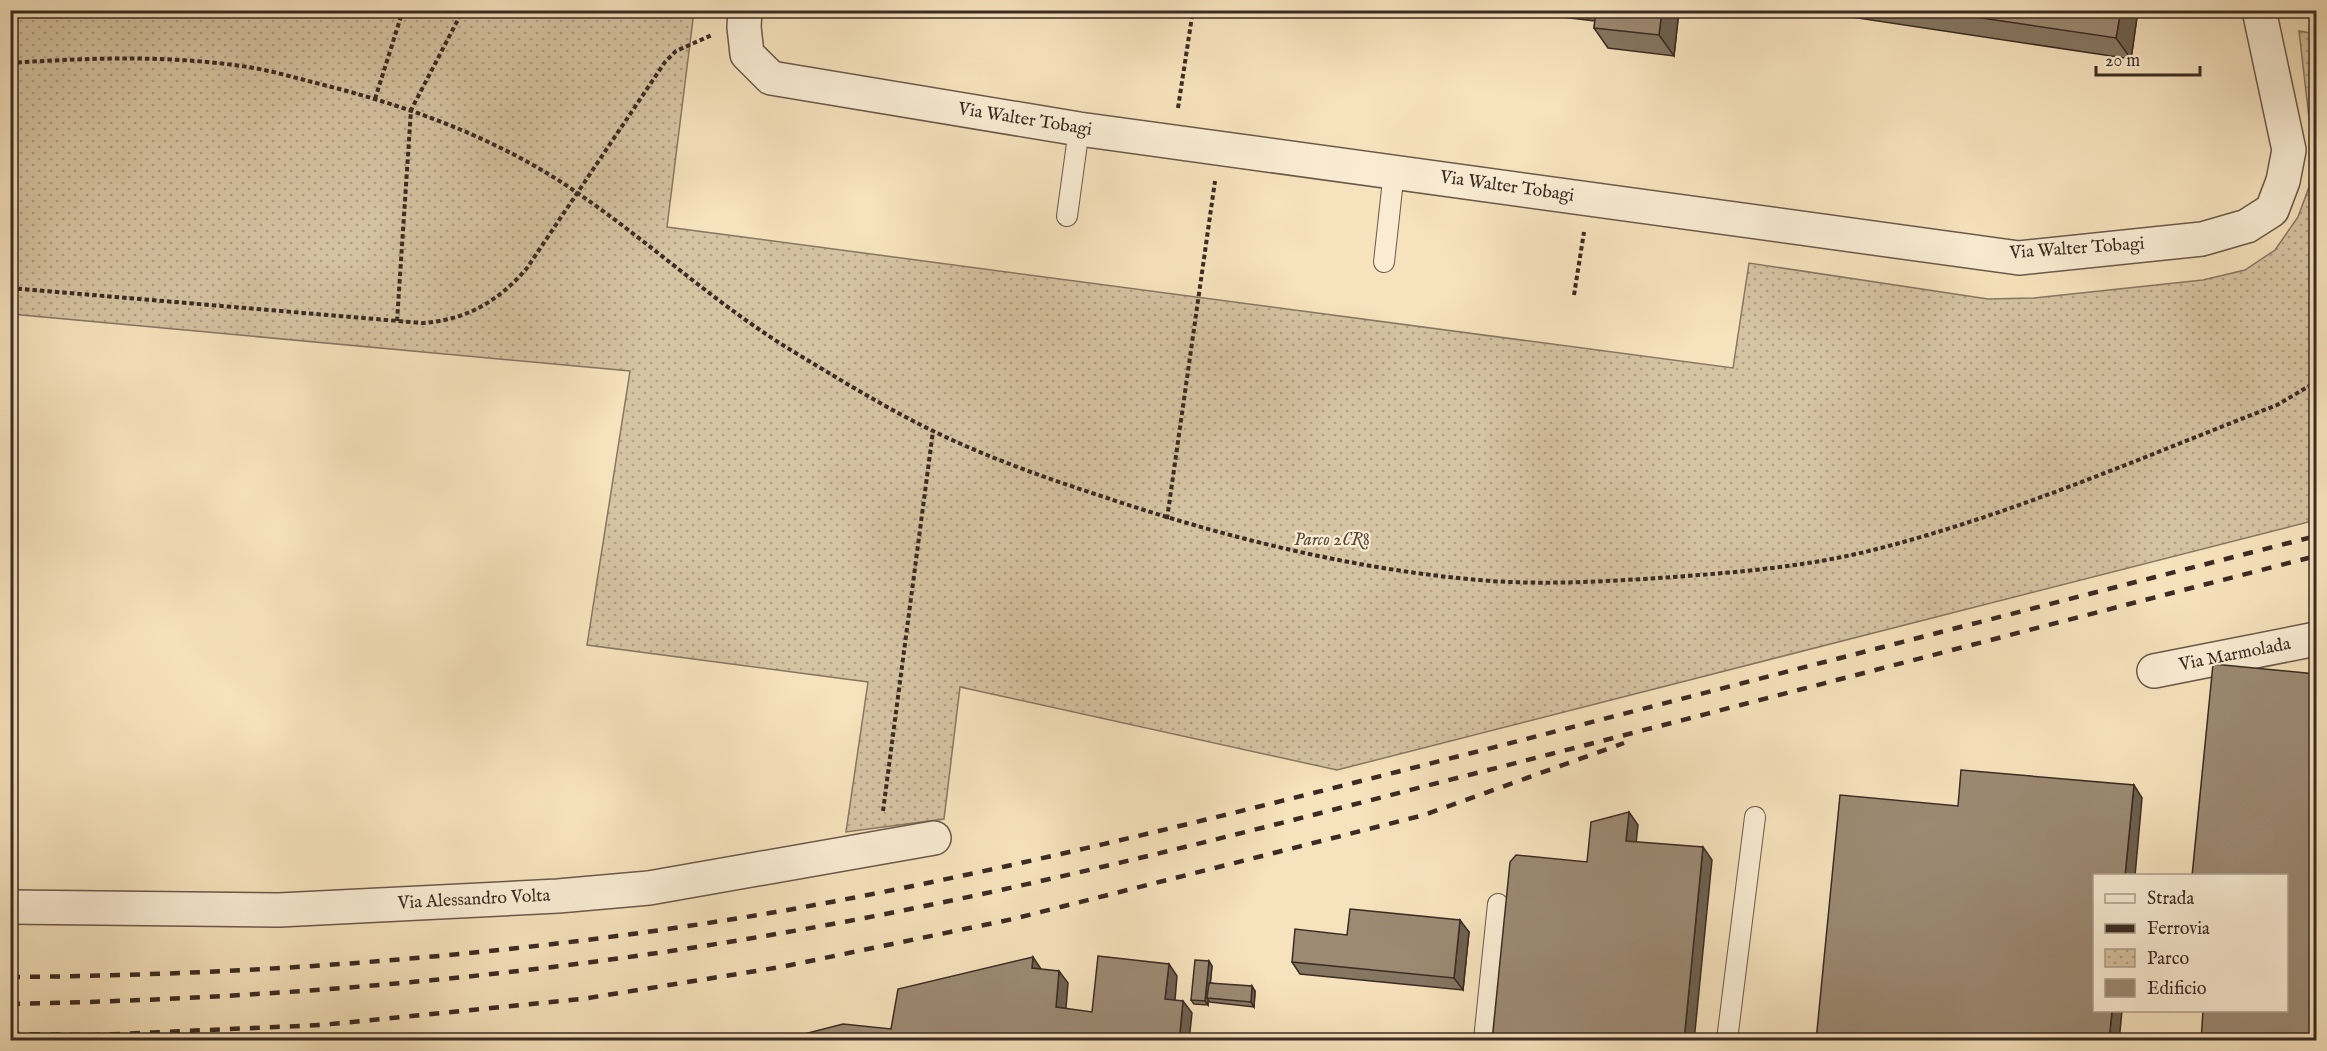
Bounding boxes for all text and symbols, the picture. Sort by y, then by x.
scale bar [2096,39,2200,77]
text: 20 m [2105,50,2140,73]
street label: Via Walter Tobagi [955,98,1094,142]
street label: Via Walter Tobagi [1437,166,1576,208]
street label: Via Walter Tobagi [2008,233,2145,265]
park label: Parco 2CR8 [1294,529,1370,552]
street label: Via Marmolada [2176,633,2293,677]
legend [2093,874,2288,1012]
street label: Via Alessandro Volta [396,885,551,916]
text: Strada [2147,888,2194,911]
text: Ferrovia [2147,918,2210,941]
text: Parco [2147,948,2189,971]
text: Edificio [2147,978,2207,1001]

